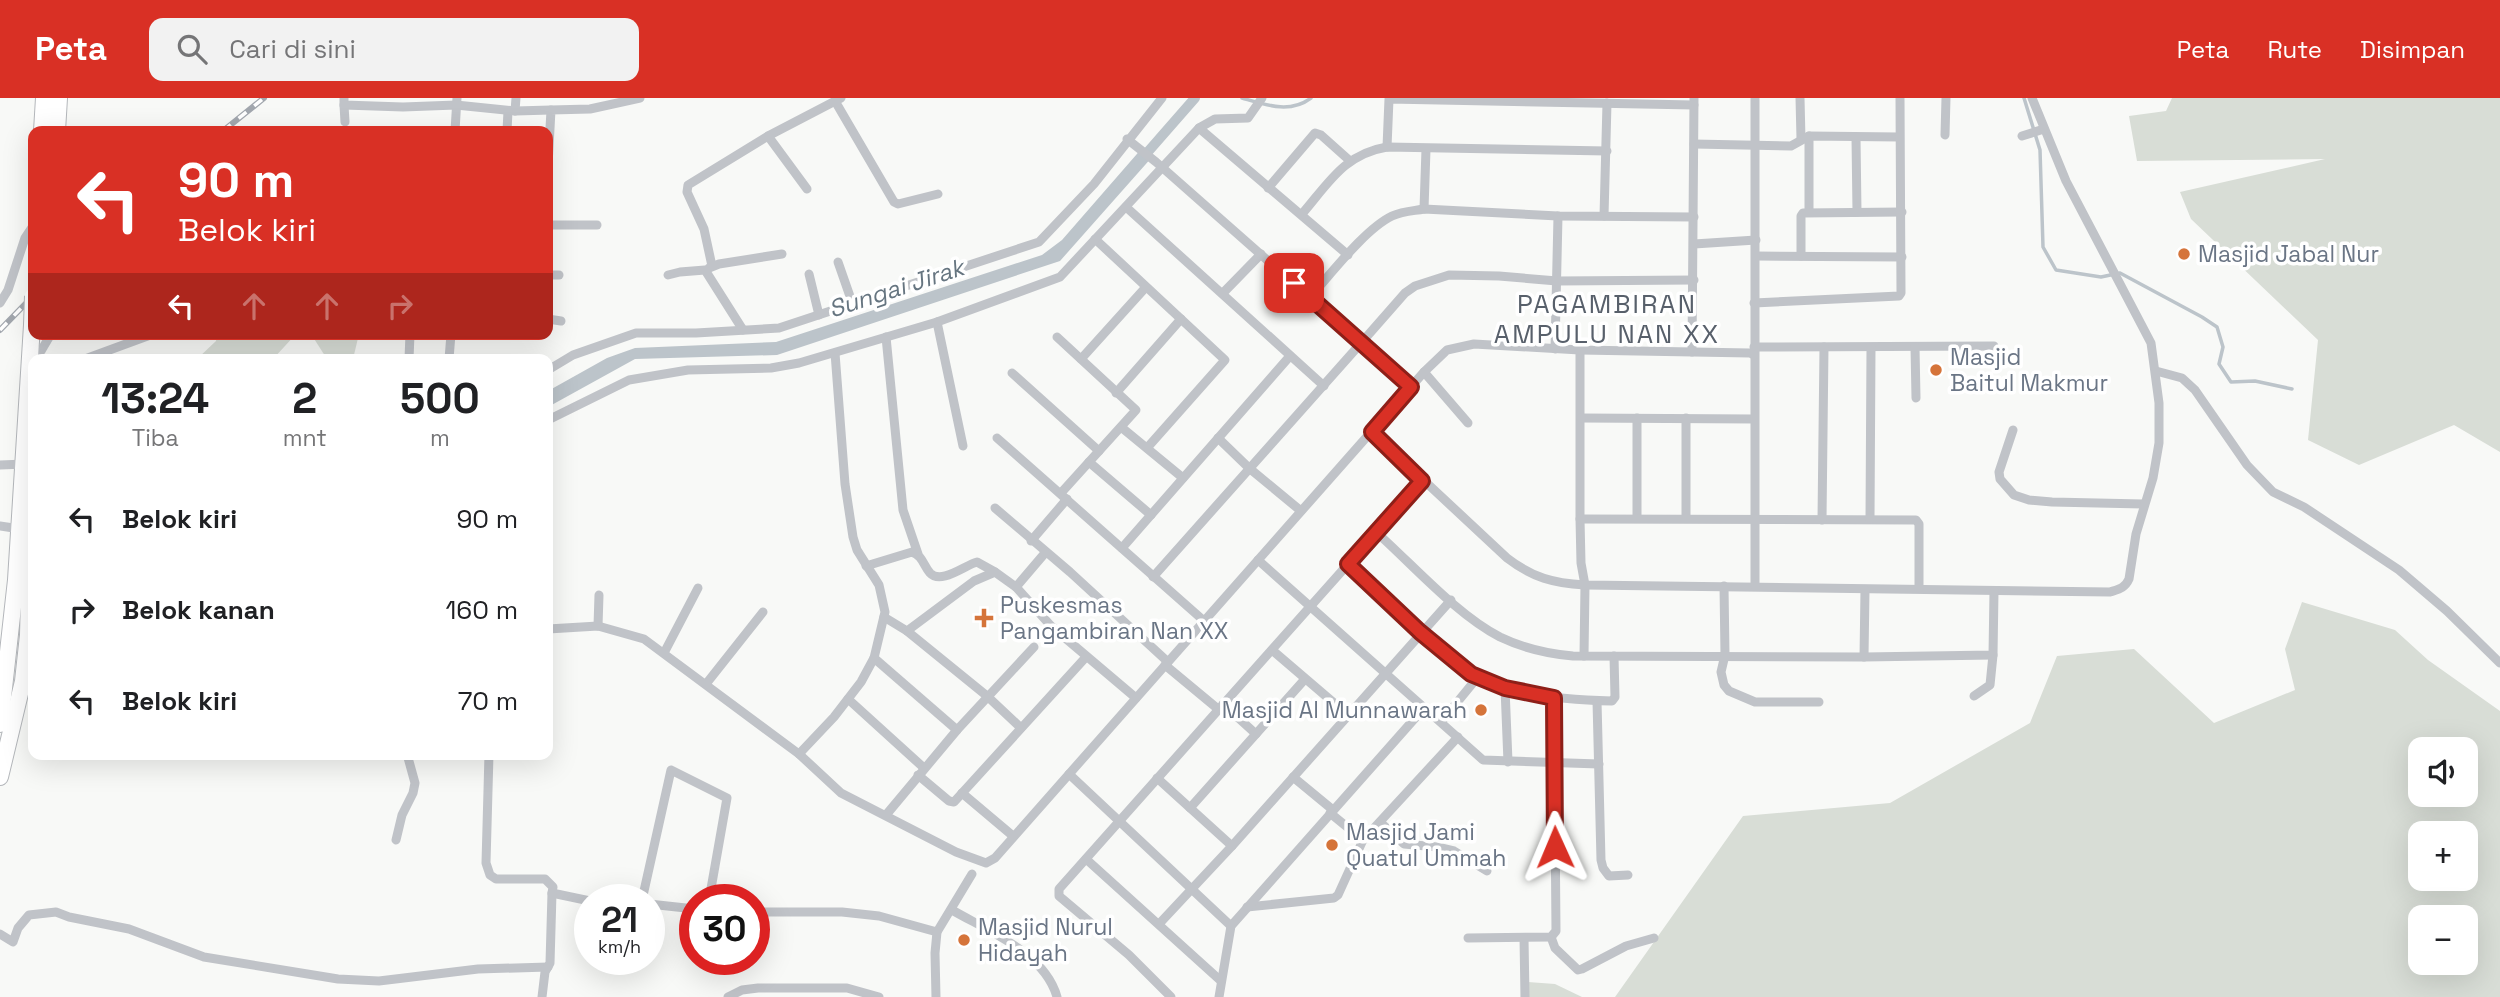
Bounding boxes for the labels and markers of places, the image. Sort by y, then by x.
place label: Masjid Jabal Nur [2198,239,2379,269]
marker: Masjid Jabal Nur [2176,246,2192,262]
pin [1264,253,1324,313]
place label: Masjid Baitul Makmur [1950,342,2108,398]
marker: Masjid Baitul Makmur [1928,362,1944,378]
place label: Puskesmas Pangambiran Nan XX [1000,590,1228,646]
marker: Puskesmas Pangambiran Nan XX [974,608,994,628]
place label: Masjid Al Munnawarah [1222,695,1467,725]
marker: Masjid Al Munnawarah [1473,702,1489,718]
place label: Masjid Jami Quatul Ummah [1346,817,1506,873]
marker: Masjid Jami Quatul Ummah [1324,837,1340,853]
place label: Masjid Nurul Hidayah [978,912,1113,968]
marker: Masjid Nurul Hidayah [956,932,972,948]

